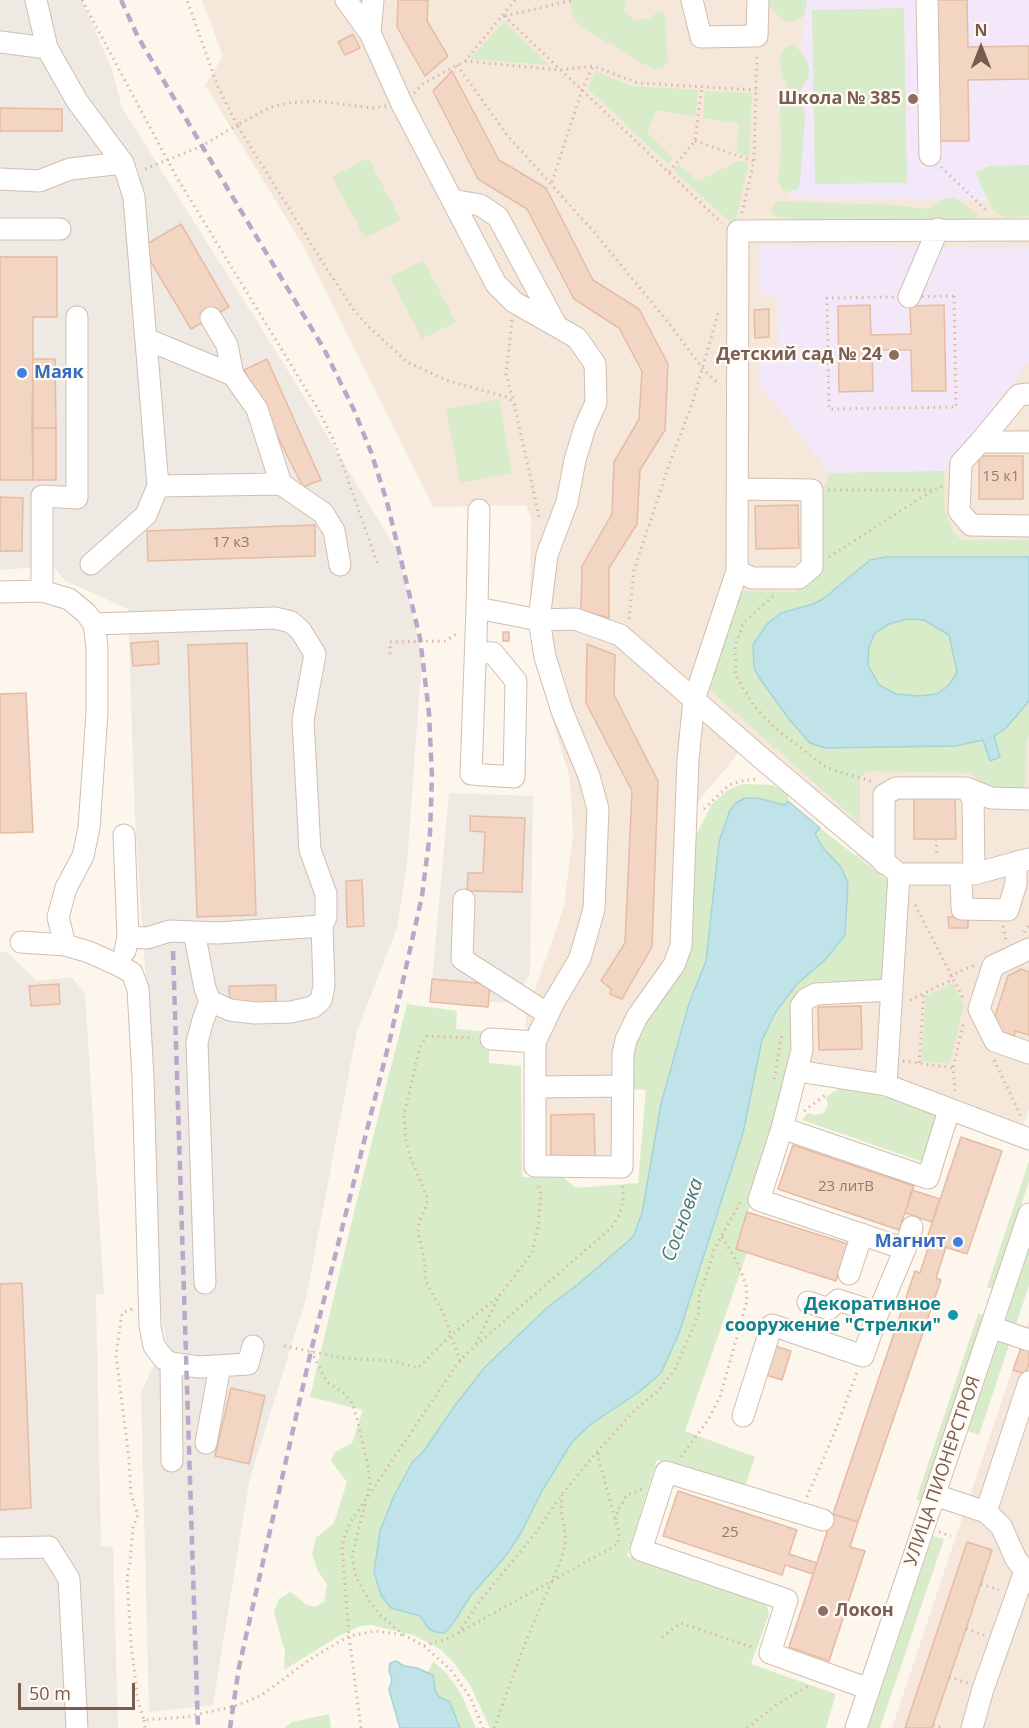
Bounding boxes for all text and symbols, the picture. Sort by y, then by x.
north arrow [951,18,1011,78]
text: N [974,19,988,41]
place label: Школа № 385 [778,88,901,110]
marker: Школа № 385 [906,92,920,106]
place label: Детский сад № 24 [716,344,882,366]
marker: Детский сад № 24 [887,348,901,362]
place label: Маяк [34,362,84,384]
marker: Маяк [15,366,29,380]
house number: 15 к1 [982,468,1020,486]
house number: 17 к3 [212,534,250,552]
water label: Сосновка [657,1175,709,1265]
house number: 23 литВ [818,1178,874,1196]
place label: Магнит [875,1231,946,1253]
marker: Магнит [951,1235,965,1249]
place label: Декоративное сооружение "Стрелки" [725,1294,941,1336]
marker: Декоративное сооружение "Стрелки" [946,1308,960,1322]
street label: УЛИЦА ПИОНЕРСТРОЯ [900,1373,986,1569]
house number: 25 [721,1524,739,1542]
place label: Локон [835,1600,894,1622]
marker: Локон [816,1604,830,1618]
scale bar [21,1671,138,1709]
text: 50 m [29,1681,71,1705]

